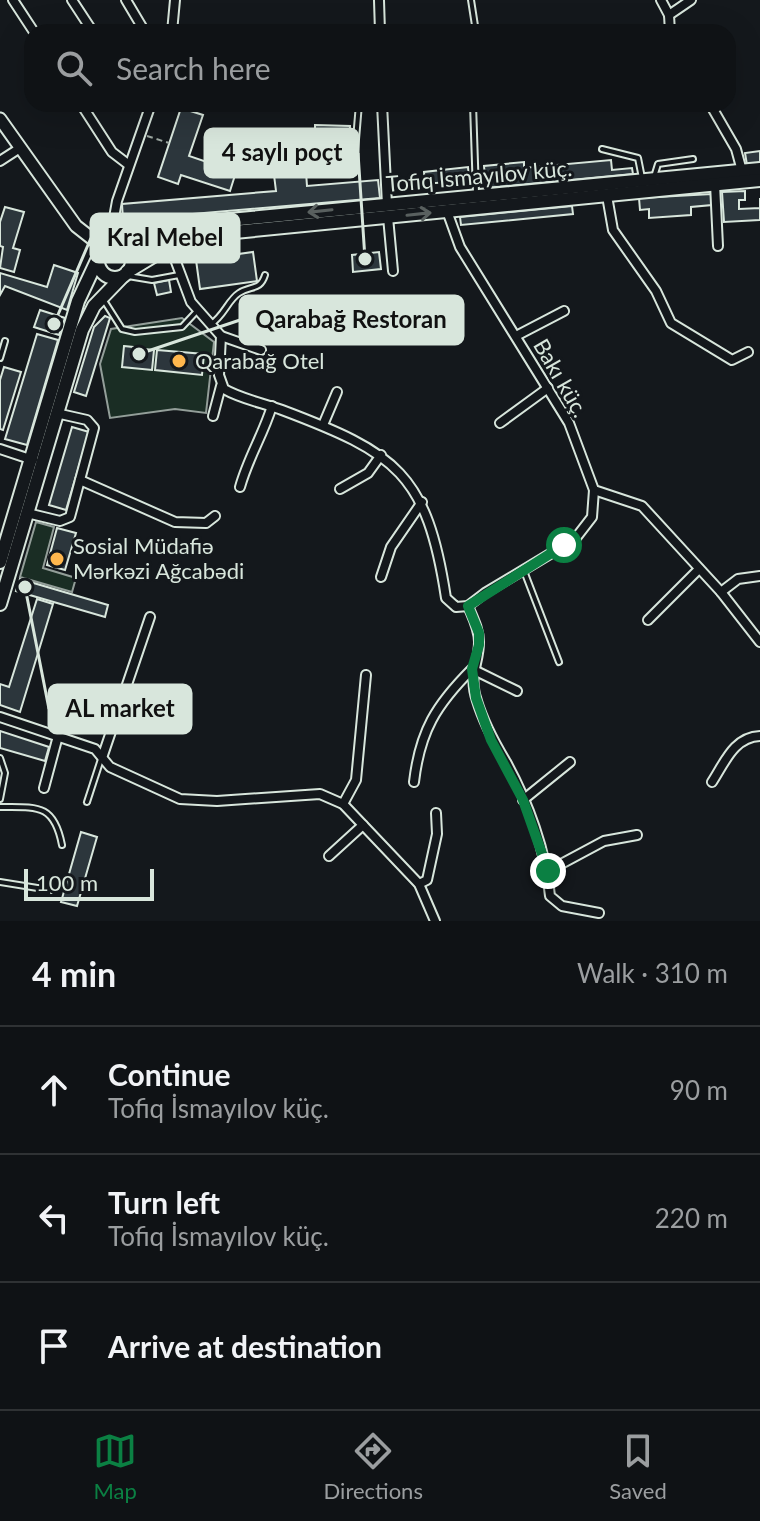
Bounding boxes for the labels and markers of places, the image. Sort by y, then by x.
callout: 4 saylı poçt [205,129,358,177]
callout: Kral Mebel [91,214,239,262]
callout: Qarabağ Restoran [240,296,463,344]
place label: Qarabağ Otel [195,347,325,374]
marker: Qarabağ Otel [170,352,188,370]
place label: Sosial Müdafiə Mərkəzi Ağcabədi [73,532,244,584]
marker: Sosial Müdafiə Mərkəzi Ağcabədi [48,550,66,568]
callout: AL market [49,685,191,733]

